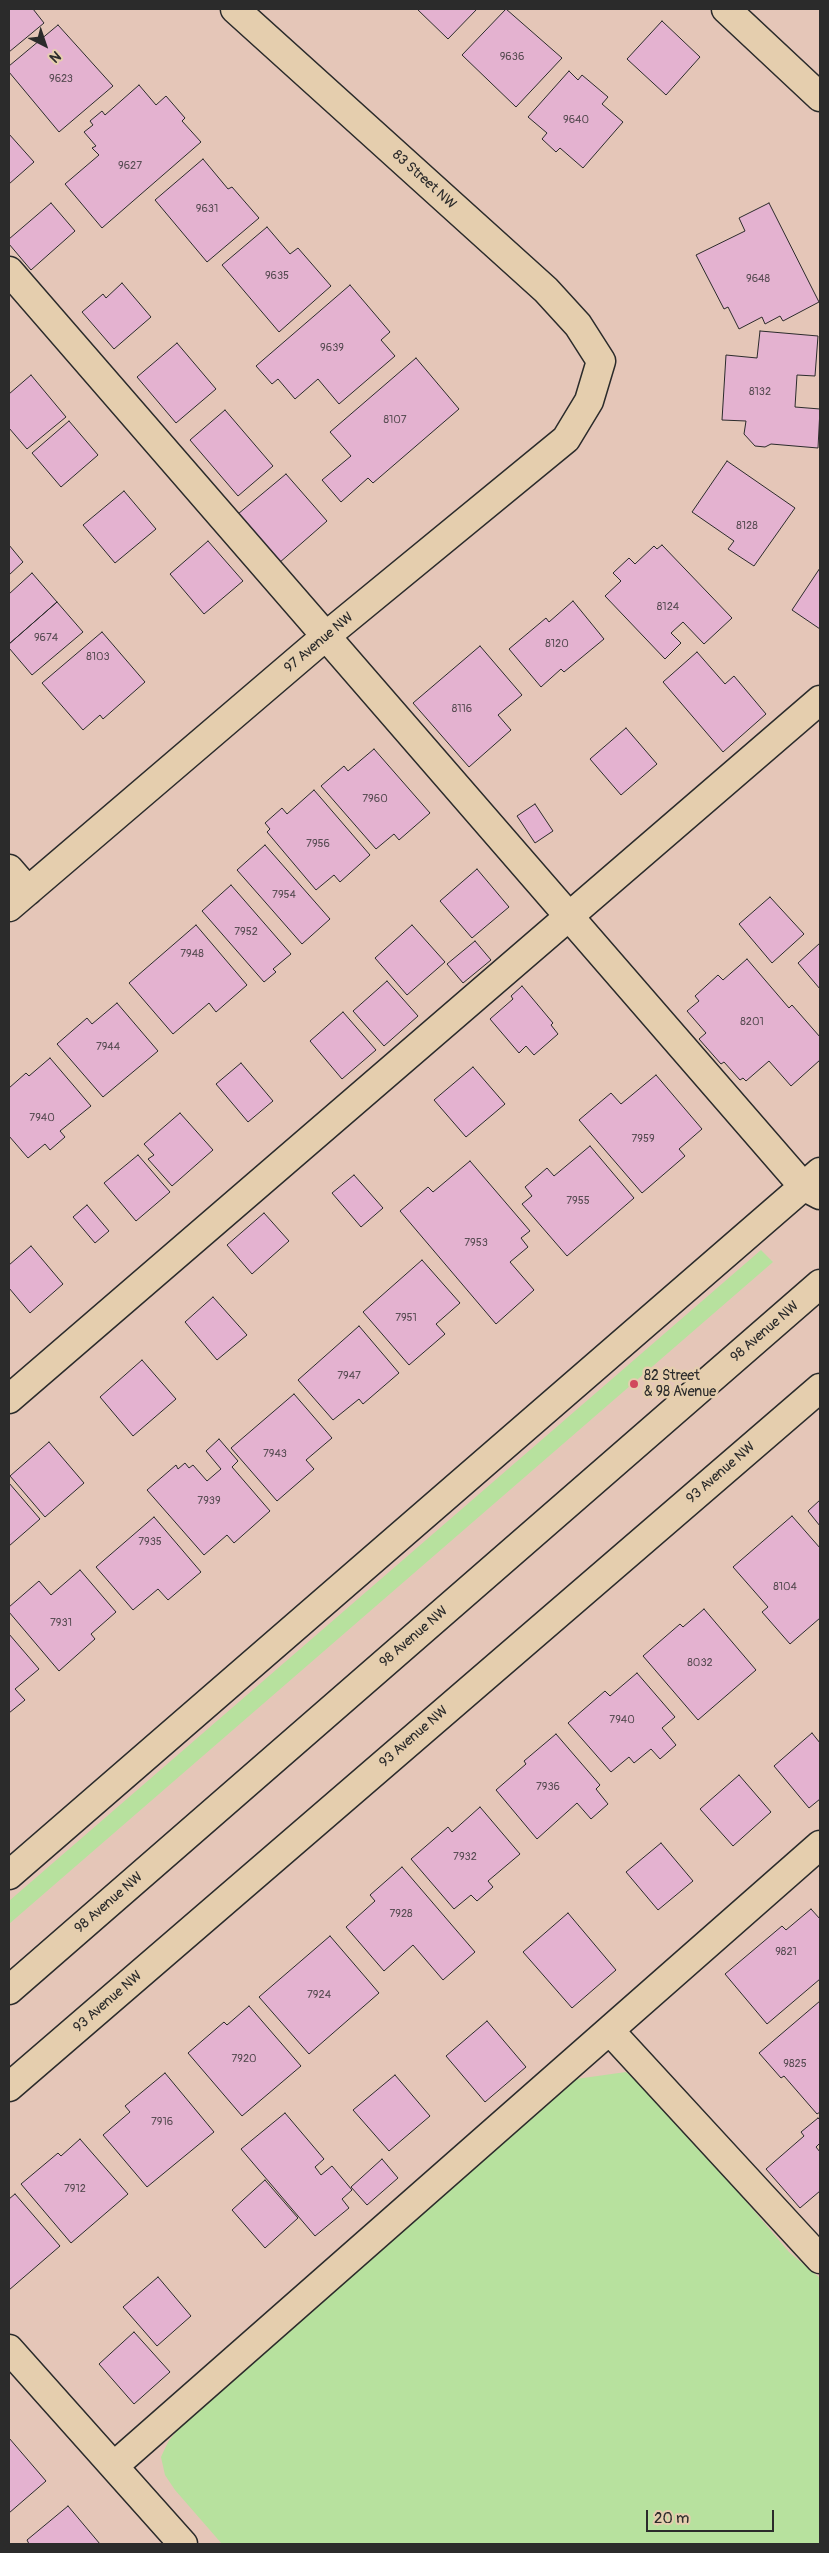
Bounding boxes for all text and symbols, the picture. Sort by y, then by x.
north arrow [20,20,70,70]
text: N [46,47,64,66]
house number: 9636 [500,50,524,64]
house number: 9623 [49,72,73,86]
house number: 9640 [563,113,589,127]
street label: 83 Street NW [389,147,459,213]
house number: 9627 [118,159,142,173]
house number: 9631 [196,202,218,216]
house number: 9635 [265,269,289,283]
house number: 9648 [746,272,770,286]
house number: 9639 [320,341,344,355]
house number: 8132 [749,385,771,399]
house number: 8107 [383,413,407,427]
house number: 8128 [736,519,758,533]
house number: 8124 [657,600,679,614]
street label: 97 Avenue NW [281,609,357,677]
house number: 9674 [34,631,58,645]
house number: 8120 [545,637,569,651]
house number: 8103 [86,650,110,664]
house number: 8116 [452,702,472,716]
house number: 7960 [362,792,388,806]
house number: 7956 [306,837,330,851]
house number: 7954 [272,888,296,902]
house number: 7952 [234,925,258,939]
house number: 7948 [180,947,204,961]
house number: 8201 [740,1015,764,1029]
house number: 7944 [96,1040,120,1054]
house number: 7940 [29,1111,55,1125]
house number: 7959 [631,1132,655,1146]
house number: 7955 [566,1194,590,1208]
house number: 7953 [464,1236,488,1250]
street label: 98 Avenue NW [727,1298,803,1366]
house number: 7951 [395,1311,417,1325]
place label: 82 Street & 98 Avenue [644,1368,716,1400]
house number: 7947 [337,1369,361,1383]
marker: 82 Street & 98 Avenue [628,1378,640,1390]
street label: 93 Avenue NW [683,1439,759,1507]
house number: 7943 [263,1447,287,1461]
house number: 7939 [197,1494,221,1508]
house number: 7935 [138,1535,162,1549]
house number: 8104 [773,1580,797,1594]
street label: 98 Avenue NW [376,1603,452,1671]
house number: 7931 [50,1616,72,1630]
house number: 8032 [687,1656,713,1670]
street label: 93 Avenue NW [376,1703,452,1771]
house number: 7940 [609,1713,635,1727]
house number: 7936 [536,1780,560,1794]
house number: 7932 [453,1850,477,1864]
street label: 98 Avenue NW [71,1869,147,1937]
house number: 7928 [389,1907,413,1921]
house number: 9821 [775,1945,797,1959]
street label: 93 Avenue NW [70,1968,146,2036]
house number: 7924 [307,1988,331,2002]
house number: 7920 [231,2052,257,2066]
house number: 9825 [783,2057,807,2071]
house number: 7916 [151,2115,173,2129]
house number: 7912 [64,2182,86,2196]
scale bar [649,2500,776,2532]
text: 20 m [654,2509,689,2528]

